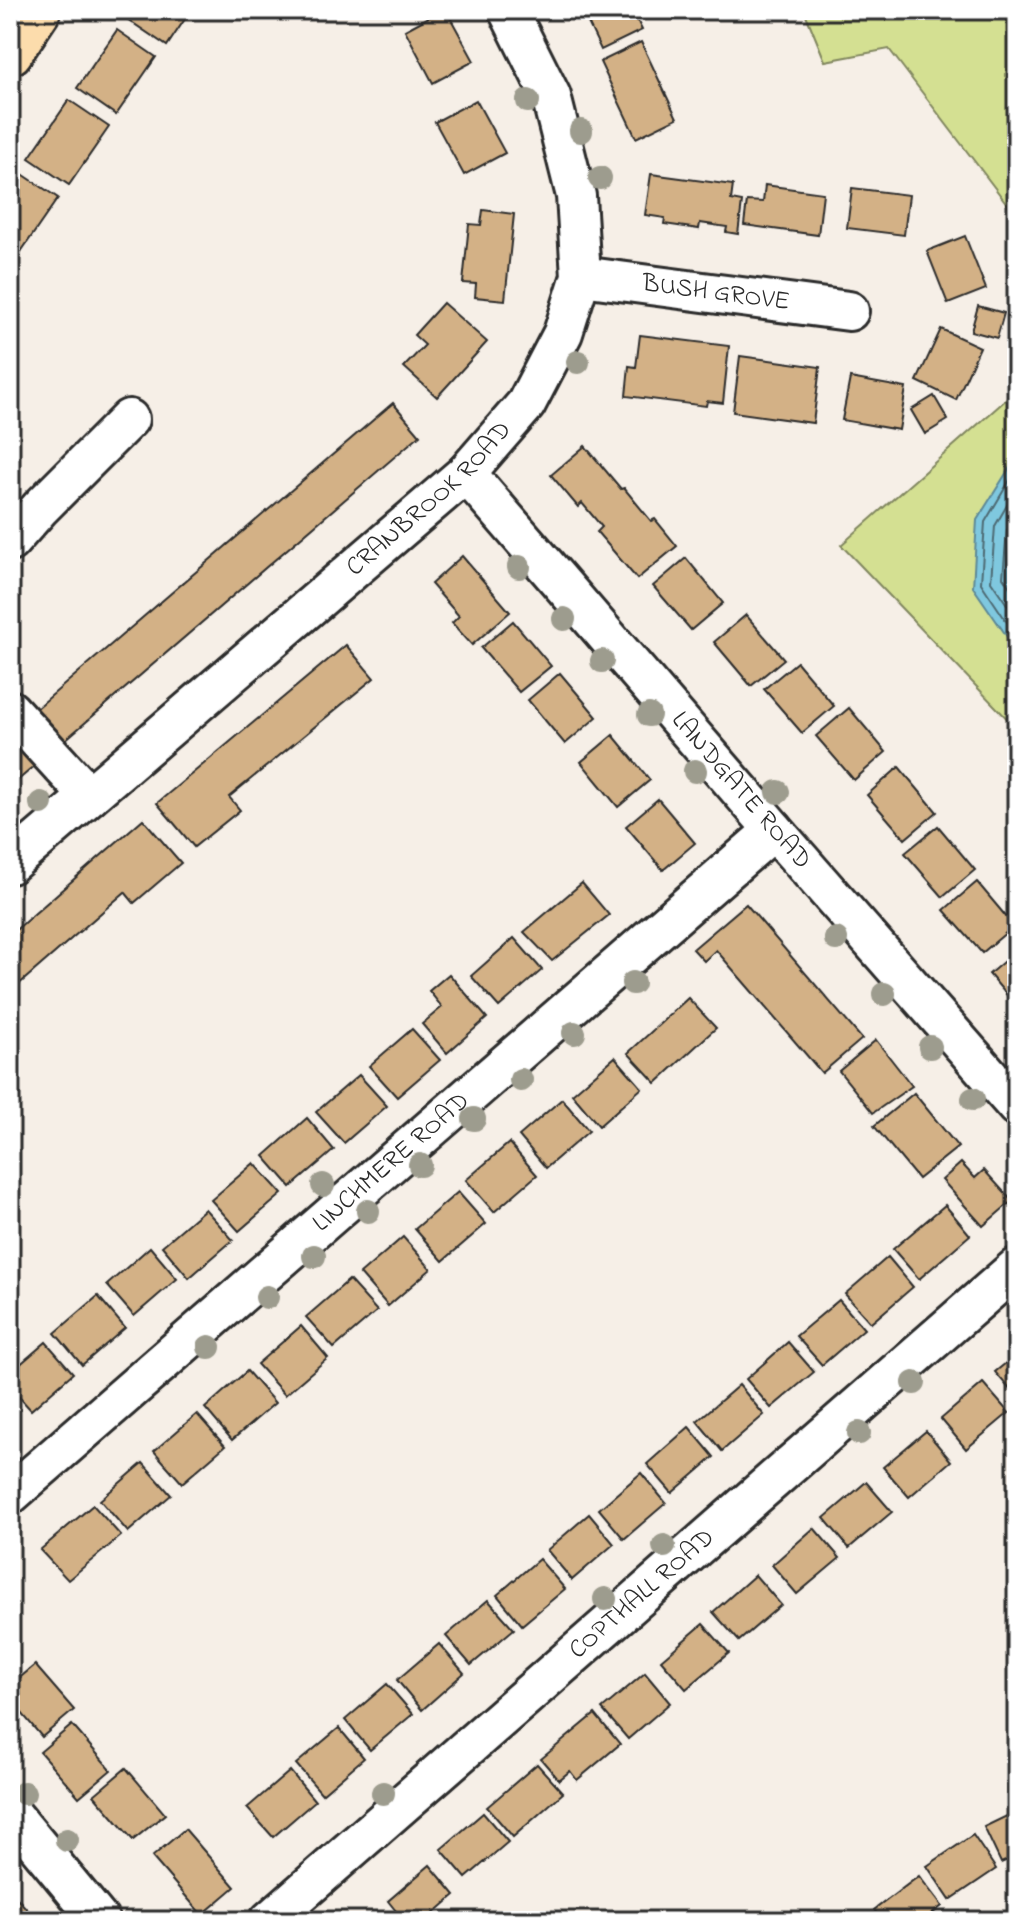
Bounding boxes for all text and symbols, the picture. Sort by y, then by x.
street label: BUSH GROVE [639,265,792,322]
street label: CRANBROOK ROAD [338,413,521,586]
street label: LANDGATE ROAD [661,703,820,878]
street label: LINCHMERE ROAD [305,1084,479,1242]
street label: COPTHALL ROAD [561,1520,724,1669]

